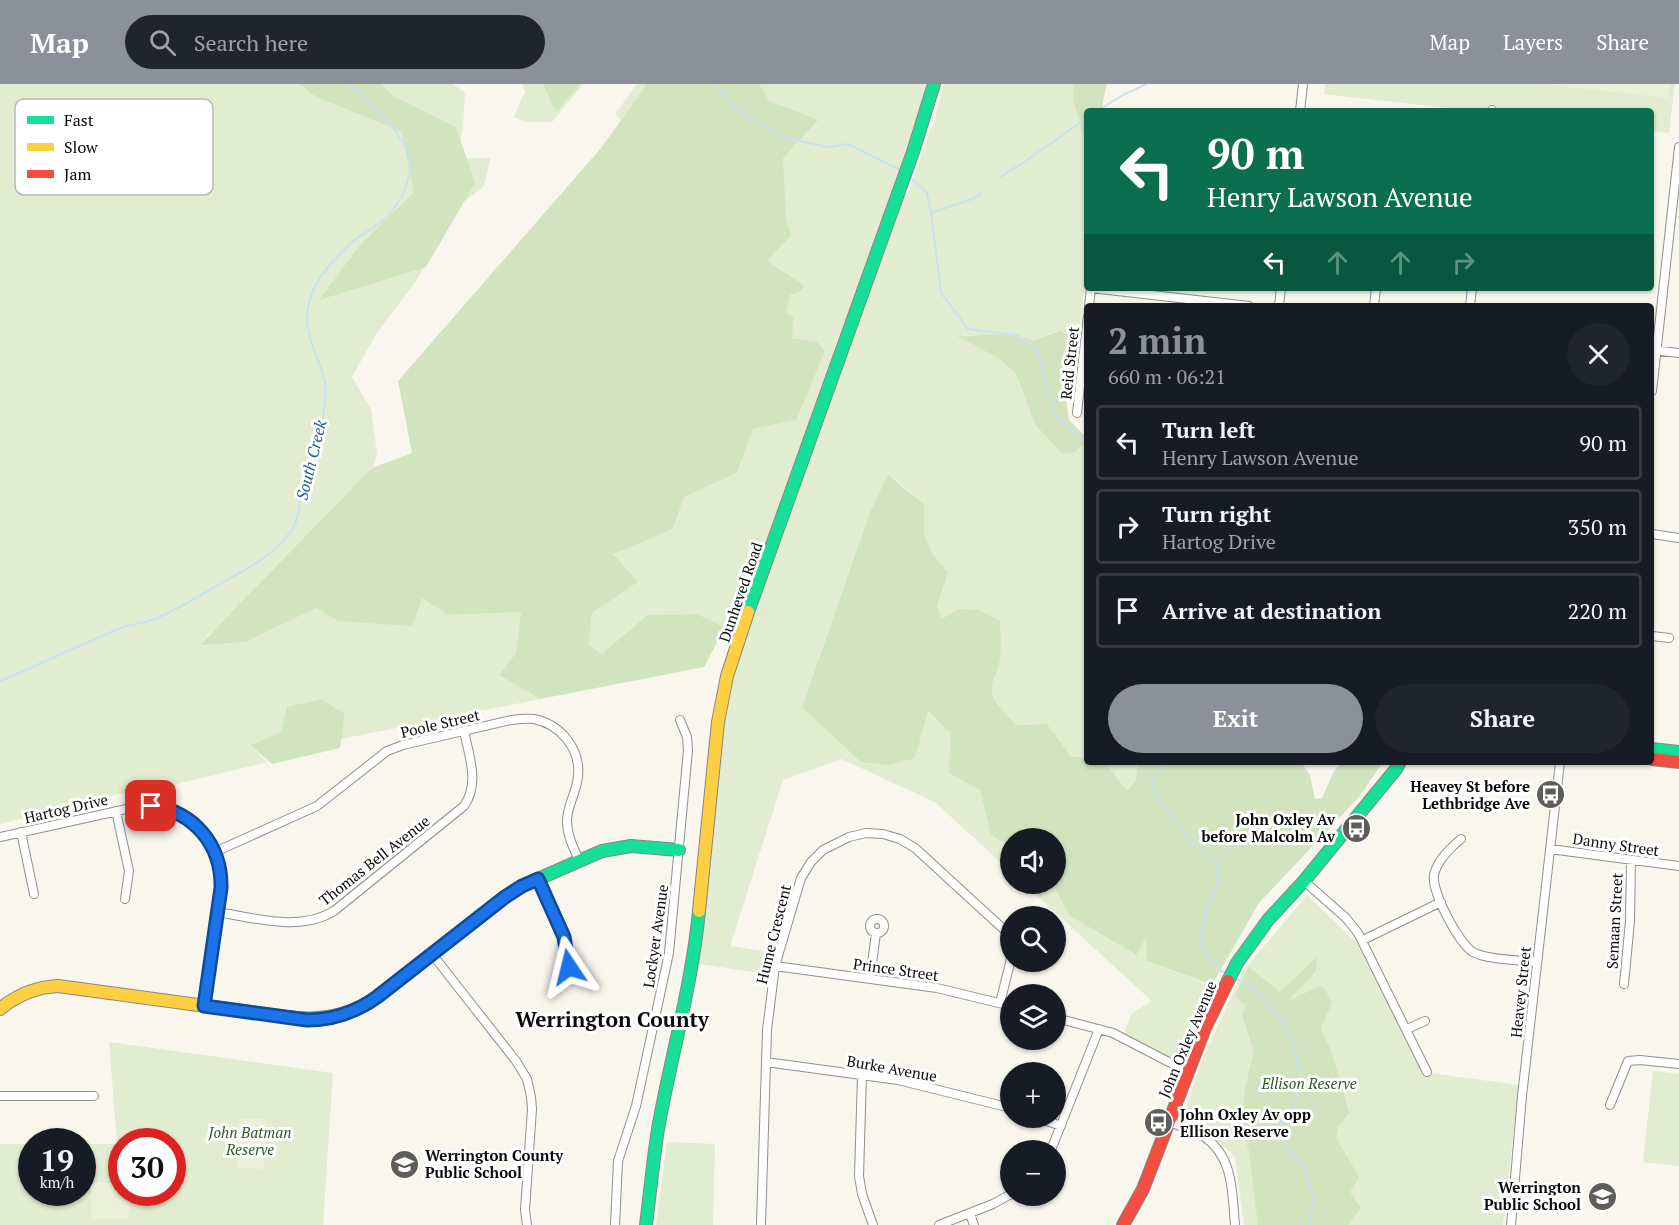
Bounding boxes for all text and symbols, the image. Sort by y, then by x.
search box [125,15,545,69]
text: Map [30,24,89,61]
icon: search [146,26,179,59]
text: Search here [194,28,308,57]
text: Map [1429,28,1470,56]
text: Layers [1503,28,1563,56]
text: Share [1596,28,1649,56]
legend [15,99,213,195]
text: Fast [64,109,94,131]
text: 90 m [1207,125,1305,181]
icon: left [1108,132,1186,210]
text: Slow [64,136,98,158]
text: Jam [64,163,92,185]
text: Henry Lawson Avenue [1207,179,1473,215]
icon: left [1258,246,1291,279]
icon: ahead [1321,246,1354,279]
icon: ahead [1384,246,1417,279]
icon: right [1447,246,1480,279]
text: 2 min [1108,317,1206,364]
button: close [1567,323,1630,386]
street label: Reid Street [1055,325,1083,401]
text: 660 m · 06:21 [1108,363,1226,390]
text: Turn left [1162,415,1255,444]
water label: South Creek [290,417,332,502]
icon: left [1111,426,1144,459]
text: 90 m [1579,428,1627,457]
text: Henry Lawson Avenue [1162,444,1359,471]
text: Turn right [1162,499,1271,528]
icon: right [1111,510,1144,543]
text: 350 m [1567,512,1627,541]
text: Hartog Drive [1162,528,1276,555]
street label: Dunheved Road [714,539,766,645]
icon: arrive [1111,594,1144,627]
text: Arrive at destination [1162,596,1381,625]
text: 220 m [1567,596,1627,625]
button: Exit [1108,684,1363,753]
button: Share [1375,684,1630,753]
street label: Poole Street [398,704,482,742]
place label: Heavey St before Lethbridge Ave [1410,776,1530,813]
bus stop icon: Heavey St before Lethbridge Ave [1535,779,1567,811]
pin [125,780,176,831]
street label: Hartog Drive [22,789,110,827]
icon: arrive [134,789,167,822]
place label: John Oxley Av before Malcolm Av [1200,809,1336,846]
street label: Thomas Bell Avenue [315,810,433,910]
bus stop icon: John Oxley Av before Malcolm Av [1340,812,1372,844]
map controls [1000,828,1066,1206]
button: sound [1000,828,1066,894]
street label: Danny Street [1571,828,1661,860]
street label: Semaan Street [1601,872,1627,970]
street label: Hume Crescent [751,882,795,986]
street label: Lockyer Avenue [638,883,672,989]
button: search [1000,906,1066,972]
position arrow [537,935,601,999]
street label: Heavey Street [1505,945,1535,1039]
street label: Prince Street [852,953,940,985]
street label: John Oxley Avenue [1153,977,1221,1101]
button: layers [1000,984,1066,1050]
district label: Werrington County [515,1005,710,1033]
street label: Burke Avenue [845,1050,939,1086]
button: + [1000,1062,1066,1128]
park label: Ellison Reserve [1260,1073,1357,1093]
place label: John Oxley Av opp Ellison Reserve [1180,1104,1311,1141]
bus stop icon: John Oxley Av opp Ellison Reserve [1143,1107,1175,1139]
park label: John Batman Reserve [207,1122,292,1159]
speed limit sign: 30 [108,1128,186,1206]
text: 19 [40,1140,74,1180]
button: − [1000,1140,1066,1206]
place label: Werrington County Public School [425,1145,564,1182]
school or university icon: Werrington County Public School [388,1148,420,1180]
text: km/h [40,1172,74,1192]
place label: Werrington Public School [1484,1177,1581,1214]
school or university icon: Werrington Public School [1586,1180,1618,1212]

